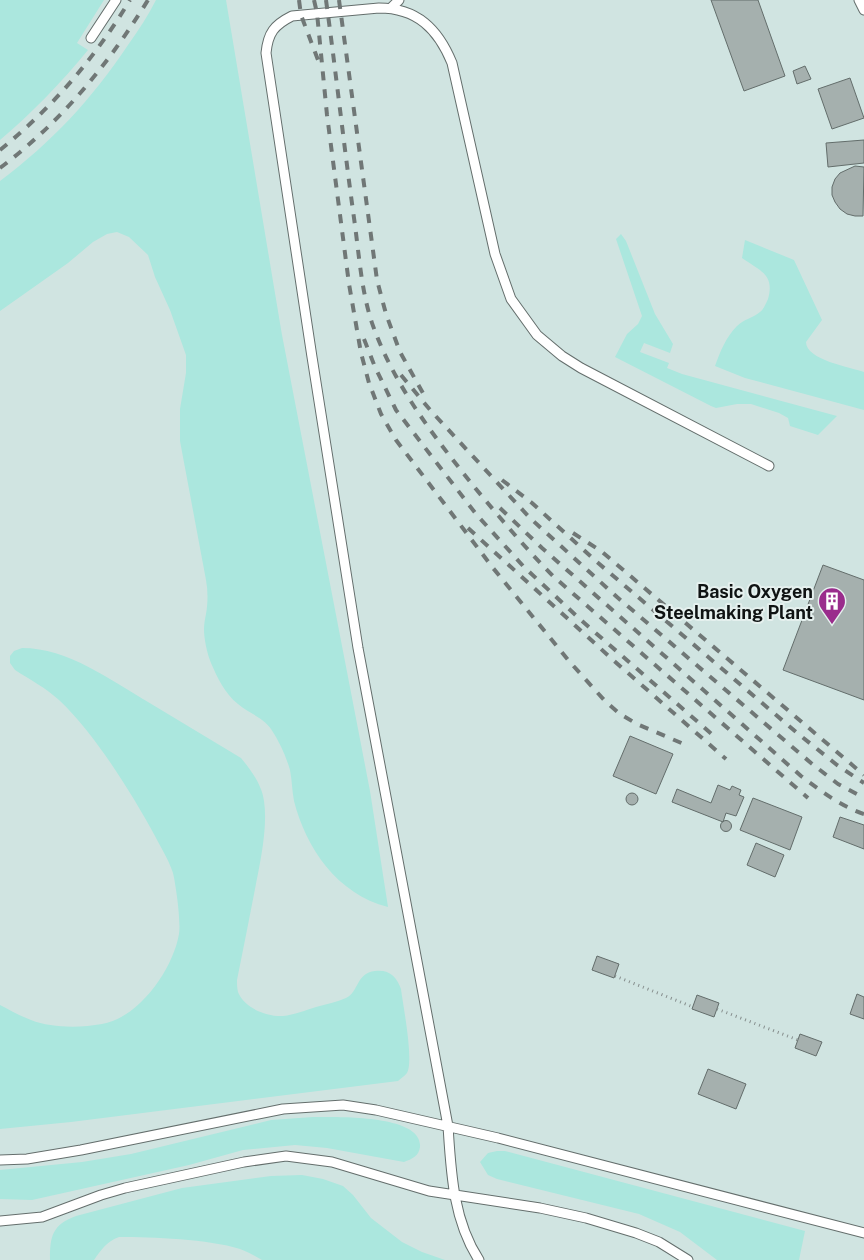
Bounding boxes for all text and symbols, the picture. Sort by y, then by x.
place label: Basic Oxygen Steelmaking Plant [654,581,813,623]
building icon: Basic Oxygen Steelmaking Plant [817,586,847,625]

